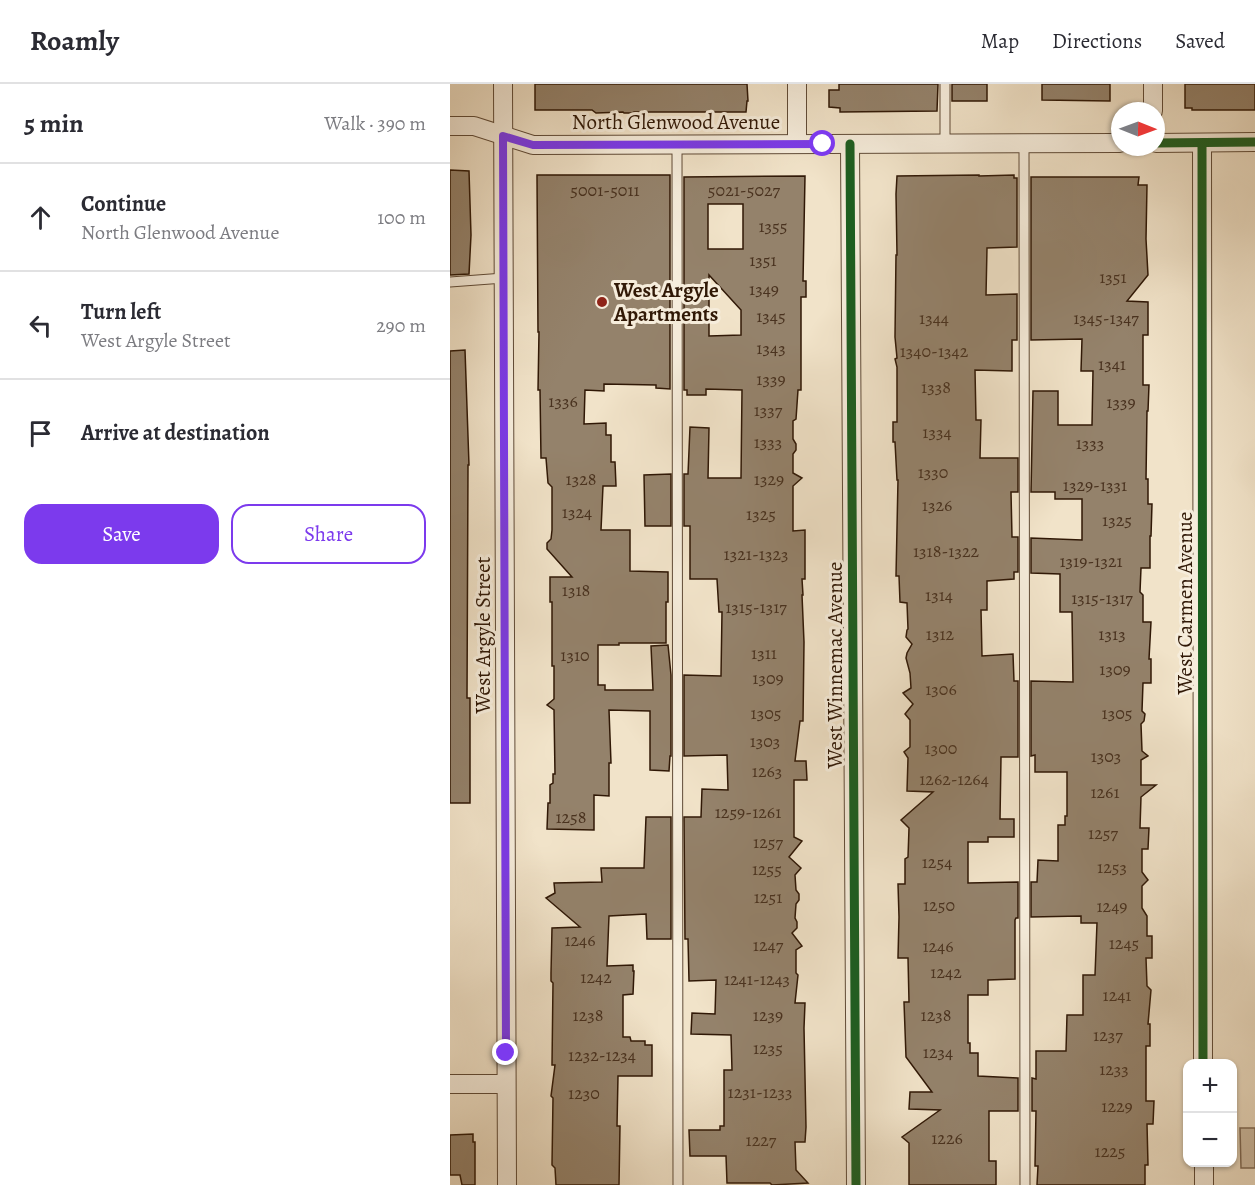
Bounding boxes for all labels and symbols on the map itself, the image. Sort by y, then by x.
north arrow [1111,102,1165,156]
street label: North Glenwood Avenue [572,108,780,136]
route start [809,130,835,156]
house number: 5001-5011 [570,178,640,202]
house number: 5021-5027 [708,178,781,202]
house number: 1355 [758,214,788,238]
house number: 1351 [749,248,777,272]
house number: 1351 [1099,265,1127,289]
place label: West Argyle Apartments [613,276,719,328]
house number: 1349 [749,277,779,301]
marker: West Argyle Apartments [595,295,609,309]
house number: 1345 [756,304,786,328]
house number: 1344 [919,306,949,330]
house number: 1345-1347 [1073,306,1139,330]
house number: 1343 [756,336,786,360]
house number: 1340-1342 [900,339,969,363]
house number: 1341 [1098,352,1126,376]
house number: 1339 [756,367,786,391]
house number: 1338 [921,375,951,399]
house number: 1336 [548,389,578,413]
house number: 1339 [1106,390,1136,414]
house number: 1337 [754,398,783,422]
house number: 1334 [922,420,952,444]
house number: 1333 [754,430,782,454]
house number: 1333 [1076,431,1104,455]
house number: 1330 [918,460,948,484]
house number: 1328 [566,467,596,491]
house number: 1329 [754,467,784,491]
house number: 1329-1331 [1063,473,1127,497]
house number: 1326 [922,493,952,517]
house number: 1324 [562,500,592,524]
house number: 1325 [746,502,776,526]
house number: 1325 [1102,508,1132,532]
street label: West Carmen Avenue [1171,512,1199,696]
house number: 1318-1322 [913,539,980,563]
house number: 1321-1323 [724,542,788,566]
house number: 1319-1321 [1059,549,1123,573]
street label: West Argyle Street [469,556,497,715]
street label: West Winnemac Avenue [821,562,849,769]
house number: 1318 [562,578,590,602]
house number: 1314 [925,583,953,607]
house number: 1315-1317 [1071,586,1133,610]
house number: 1315-1317 [725,595,787,619]
house number: 1312 [926,622,955,646]
house number: 1313 [1098,622,1126,646]
house number: 1311 [751,641,777,665]
house number: 1310 [560,643,590,667]
house number: 1309 [1099,657,1131,681]
house number: 1309 [752,666,784,690]
house number: 1306 [925,677,957,701]
house number: 1305 [751,701,781,725]
house number: 1305 [1102,701,1132,725]
house number: 1303 [750,729,780,753]
house number: 1300 [925,736,957,760]
house number: 1303 [1091,744,1121,768]
house number: 1263 [752,759,782,783]
house number: 1262-1264 [919,767,989,791]
house number: 1261 [1090,780,1120,804]
house number: 1259-1261 [715,800,781,824]
house number: 1258 [555,805,587,829]
house number: 1257 [1088,821,1118,845]
house number: 1257 [753,830,783,854]
house number: 1254 [922,850,952,874]
house number: 1253 [1097,855,1127,879]
house number: 1255 [752,857,782,881]
house number: 1251 [754,885,782,909]
house number: 1250 [923,893,955,917]
house number: 1249 [1096,894,1128,918]
house number: 1246 [564,928,596,952]
house number: 1245 [1109,931,1139,955]
house number: 1247 [753,933,784,957]
house number: 1246 [922,934,954,958]
house number: 1242 [930,960,962,984]
house number: 1242 [580,965,612,989]
house number: 1241-1243 [724,967,790,991]
house number: 1241 [1102,983,1132,1007]
house number: 1238 [573,1003,603,1027]
house number: 1239 [753,1003,783,1027]
house number: 1238 [921,1003,951,1027]
house number: 1237 [1093,1023,1123,1047]
house number: 1235 [753,1036,783,1060]
route end [492,1039,518,1065]
house number: 1234 [923,1040,953,1064]
house number: 1232-1234 [568,1043,636,1067]
house number: 1233 [1099,1057,1129,1081]
house number: 1231-1233 [728,1080,792,1104]
house number: 1230 [568,1081,600,1105]
house number: 1229 [1101,1094,1133,1118]
house number: 1226 [931,1126,963,1150]
house number: 1227 [746,1128,777,1152]
house number: 1225 [1095,1139,1126,1163]

